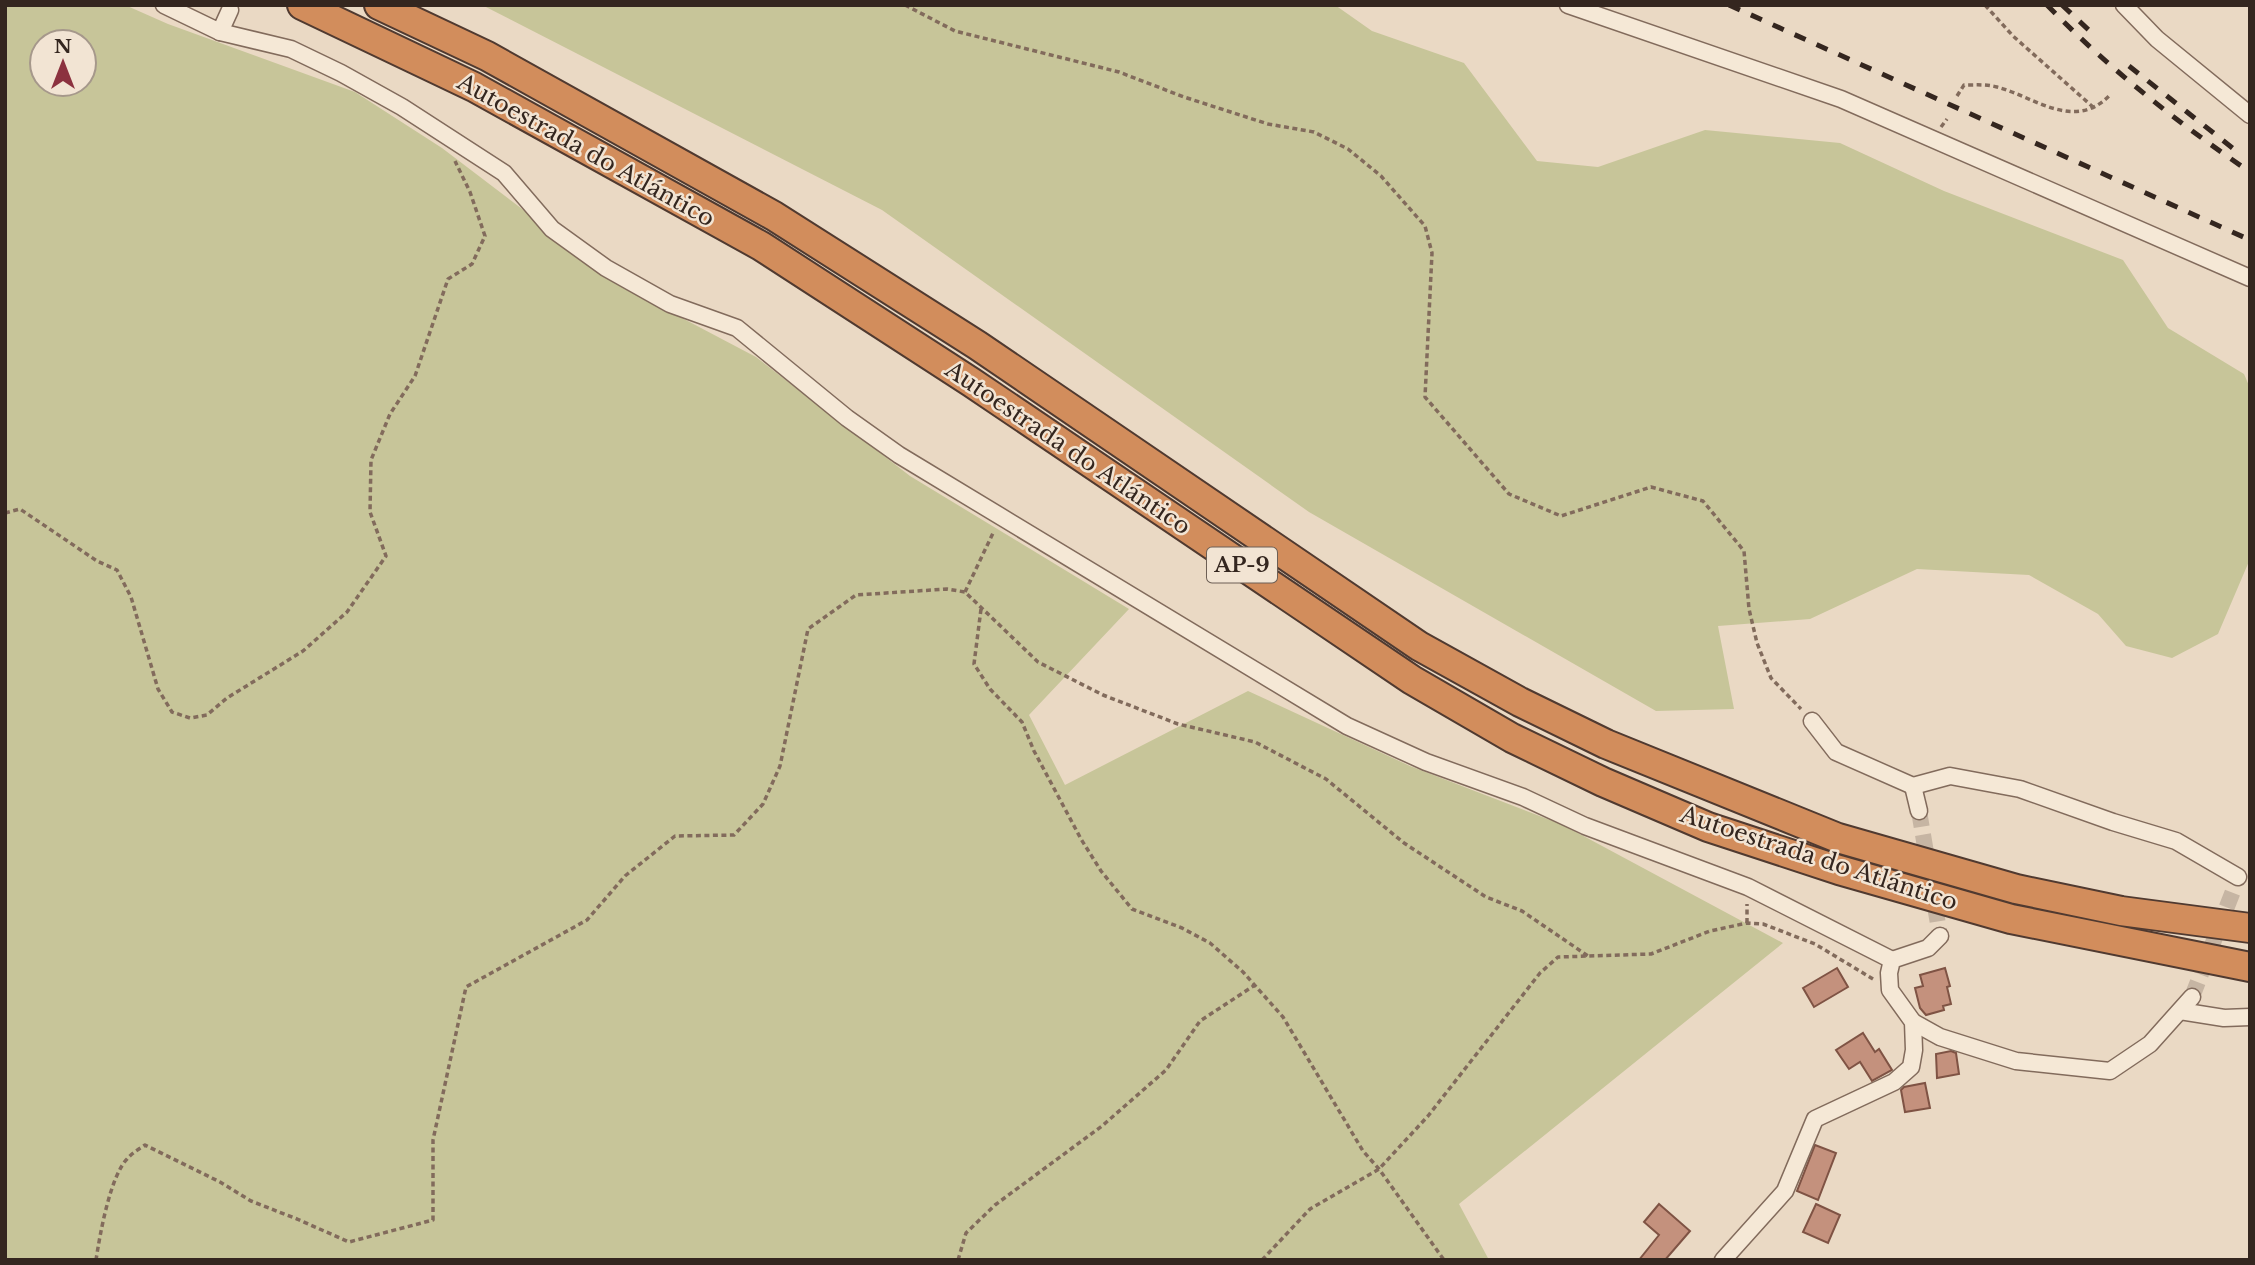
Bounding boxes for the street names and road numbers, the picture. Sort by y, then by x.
street label: Autoestrada do Atlántico [452,67,720,232]
street label: Autoestrada do Atlántico [939,355,1196,541]
road number: AP-9 [1207,548,1277,582]
street label: Autoestrada do Atlántico [1676,800,1961,916]

